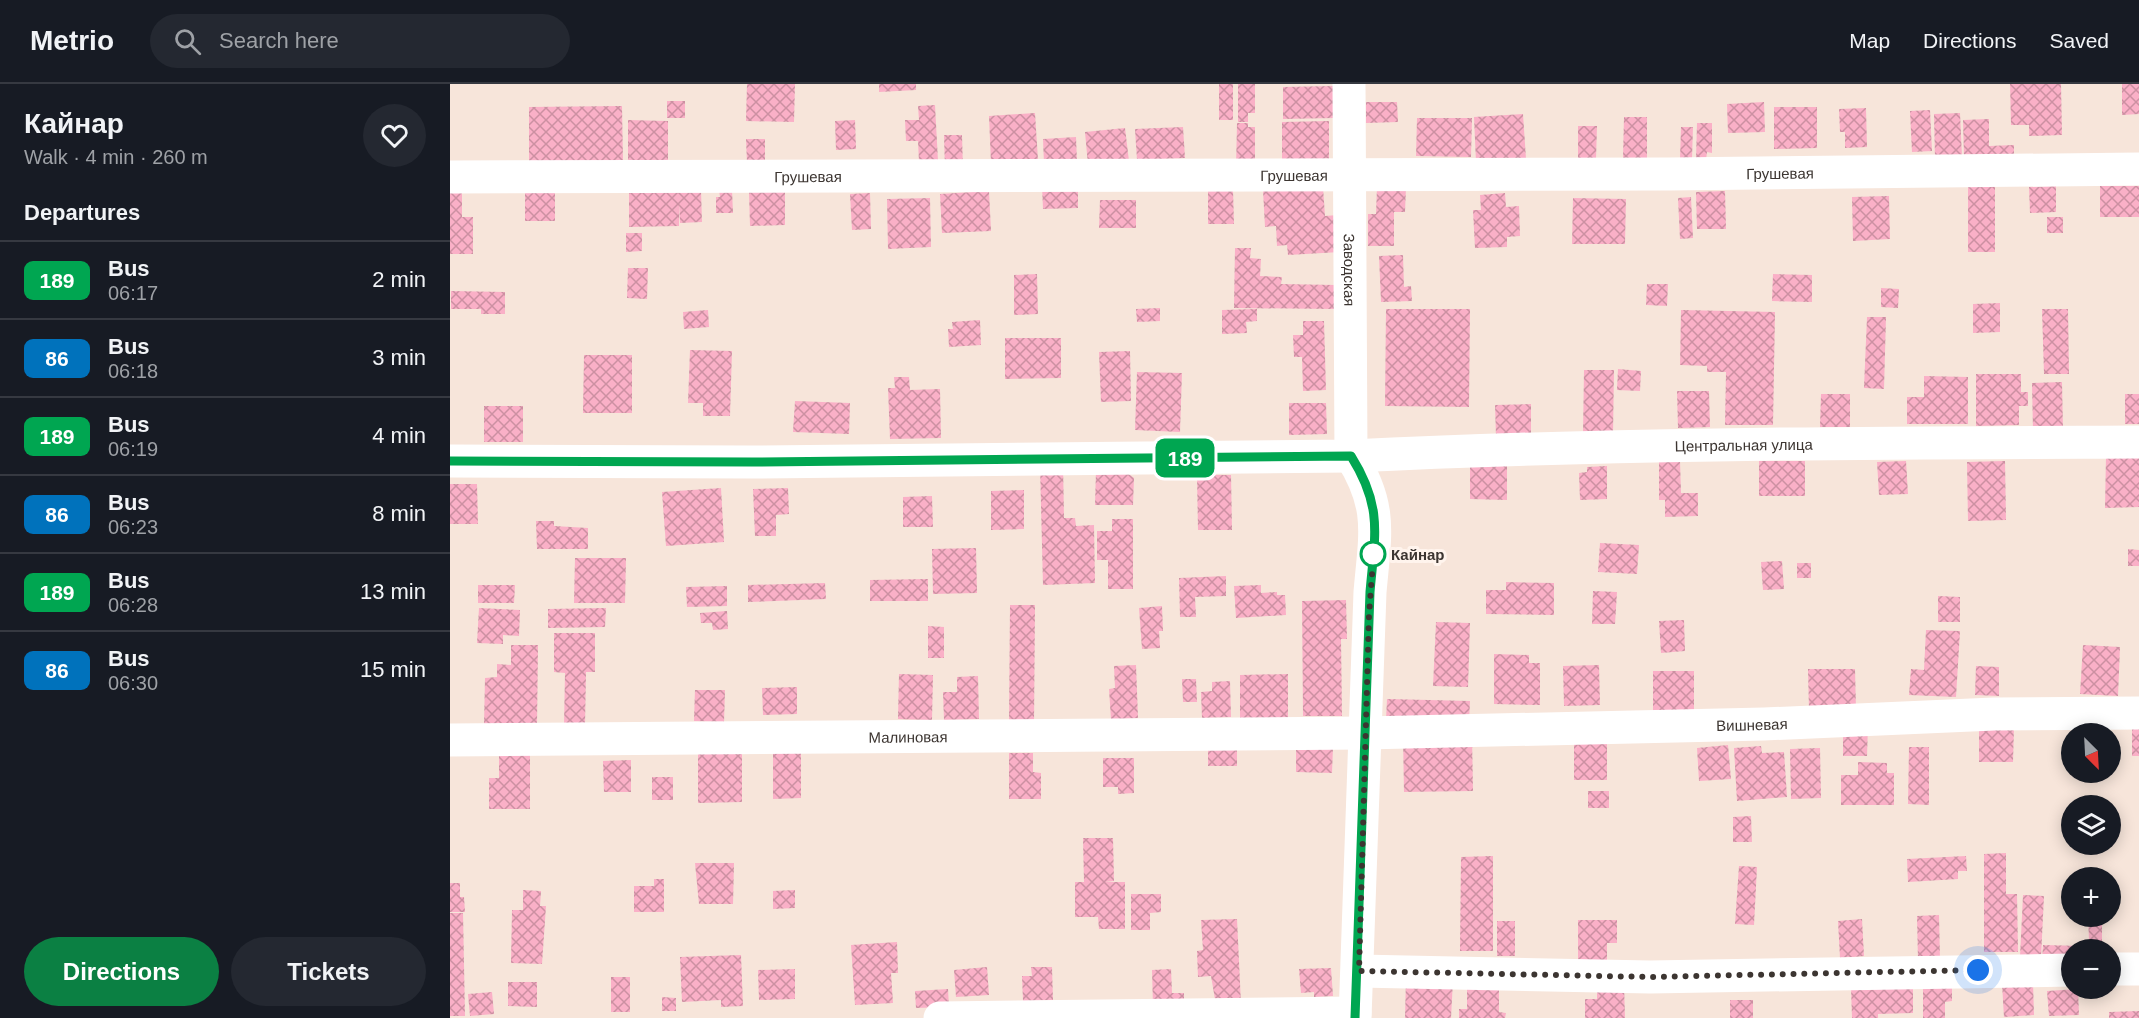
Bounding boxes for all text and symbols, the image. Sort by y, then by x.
search box [150,14,570,68]
text: Metrio [30,25,114,56]
icon: search [171,25,204,58]
text: Search here [219,28,339,53]
text: Map [1849,29,1890,52]
text: Directions [1923,29,2016,52]
text: Saved [2049,29,2109,52]
button: heart [363,104,426,167]
text: Кайнар [24,108,124,139]
text: Walk · 4 min · 260 m [24,146,208,168]
street label: Грушевая [1746,164,1814,182]
street label: Грушевая [1260,166,1328,184]
street label: Грушевая [774,168,842,185]
text: Departures [24,200,140,225]
street label: Заводская [1341,234,1359,306]
text: Bus [108,256,150,281]
text: 2 min [372,267,426,292]
text: 189 [39,269,75,292]
text: 06:17 [108,282,158,304]
text: Bus [108,334,150,359]
text: 3 min [372,345,426,370]
text: 86 [45,347,69,370]
text: 06:18 [108,360,158,382]
text: Bus [108,412,150,437]
text: 4 min [372,423,426,448]
text: 189 [39,425,75,448]
street label: Центральная улица [1675,435,1814,454]
text: 06:19 [108,438,158,460]
line badge: 189 [1150,438,1220,478]
text: 189 [1167,447,1203,470]
text: Bus [108,490,150,515]
text: 8 min [372,501,426,526]
text: 86 [45,503,69,526]
text: 06:23 [108,516,158,538]
marker: Кайнар [1360,541,1386,567]
place label: Кайнар [1391,546,1444,563]
text: Bus [108,568,150,593]
text: 13 min [360,579,426,604]
text: 189 [39,581,75,604]
text: 06:28 [108,594,158,616]
text: Bus [108,646,150,671]
text: 15 min [360,657,426,682]
text: 86 [45,659,69,682]
text: 06:30 [108,672,158,694]
street label: Вишневая [1716,714,1788,734]
north arrow [2061,723,2121,783]
map controls [2061,723,2121,999]
street label: Малиновая [868,728,948,745]
button: layers [2061,795,2121,855]
button: + [2061,867,2121,927]
button: Directions [24,937,219,1006]
button: Tickets [231,937,426,1006]
button: − [2061,939,2121,999]
your location [1963,955,1993,985]

